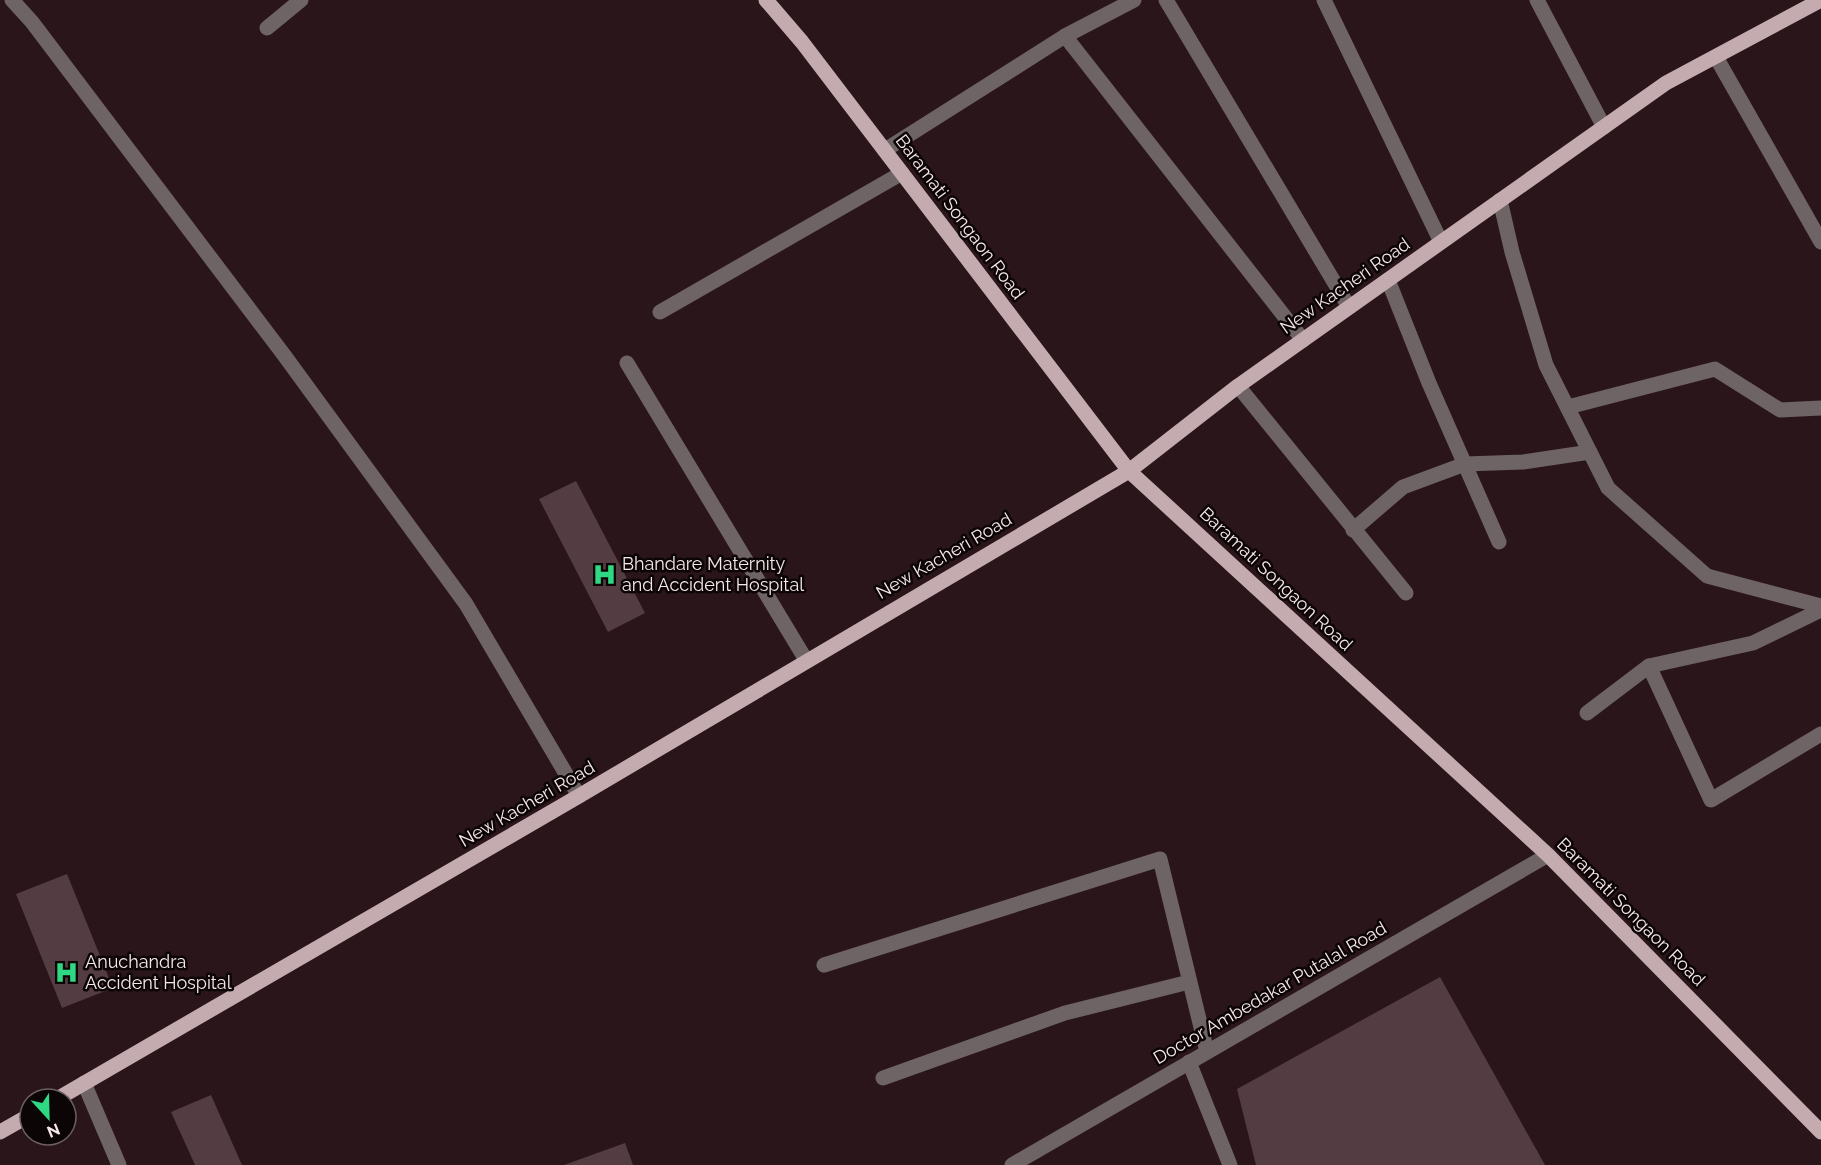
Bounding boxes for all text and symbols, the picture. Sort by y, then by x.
street label: Baramati Songaon Road [892,130,1029,303]
street label: New Kacheri Road [1276,233,1413,338]
street label: Baramati Songaon Road [1196,502,1357,655]
street label: New Kacheri Road [872,508,1015,603]
place label: Bhandare Maternity and Accident Hospital [622,553,804,595]
hospital icon: Bhandare Maternity and Accident Hospital [591,561,617,587]
street label: New Kacheri Road [455,756,598,851]
street label: Baramati Songaon Road [1553,833,1710,990]
street label: Doctor Ambedakar Putalal Road [1149,917,1390,1068]
place label: Anuchandra Accident Hospital [85,951,232,993]
hospital icon: Anuchandra Accident Hospital [54,959,80,985]
north arrow [18,1087,78,1147]
text: N [44,1119,63,1142]

